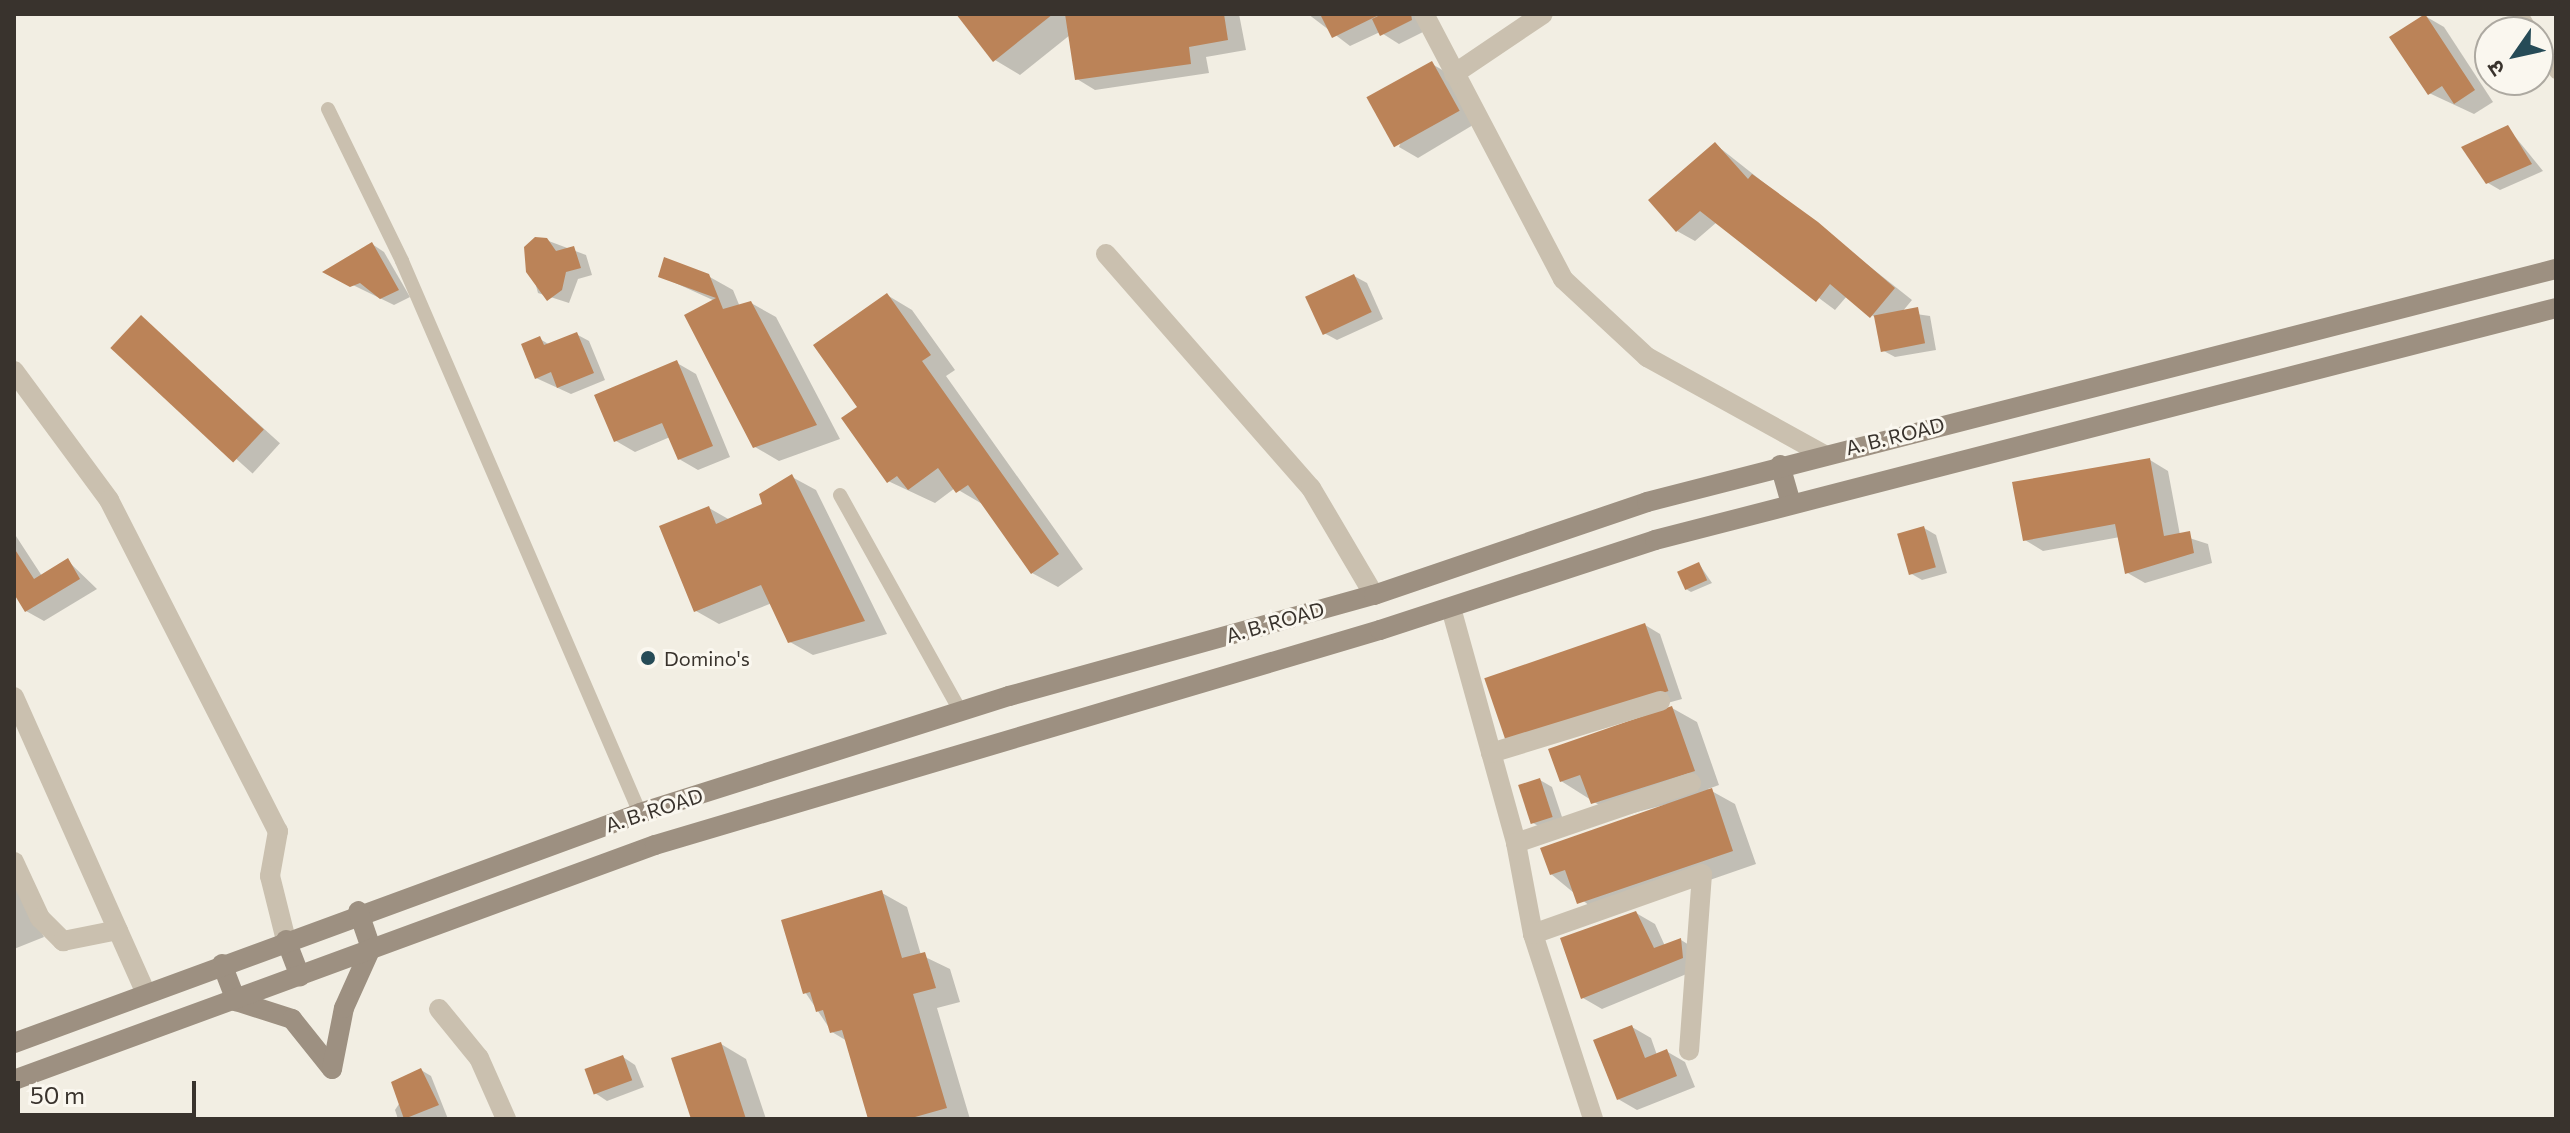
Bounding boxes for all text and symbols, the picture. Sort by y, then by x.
north arrow [2474,16,2554,96]
text: उ [2481,56,2510,81]
street label: A. B. ROAD [1843,412,1947,460]
street label: A. B. ROAD [1223,597,1327,647]
place label: Domino's [664,646,750,670]
marker: Domino's [639,649,657,667]
street label: A. B. ROAD [602,783,706,837]
scale bar [20,1065,200,1115]
text: 50 m [30,1080,85,1109]

